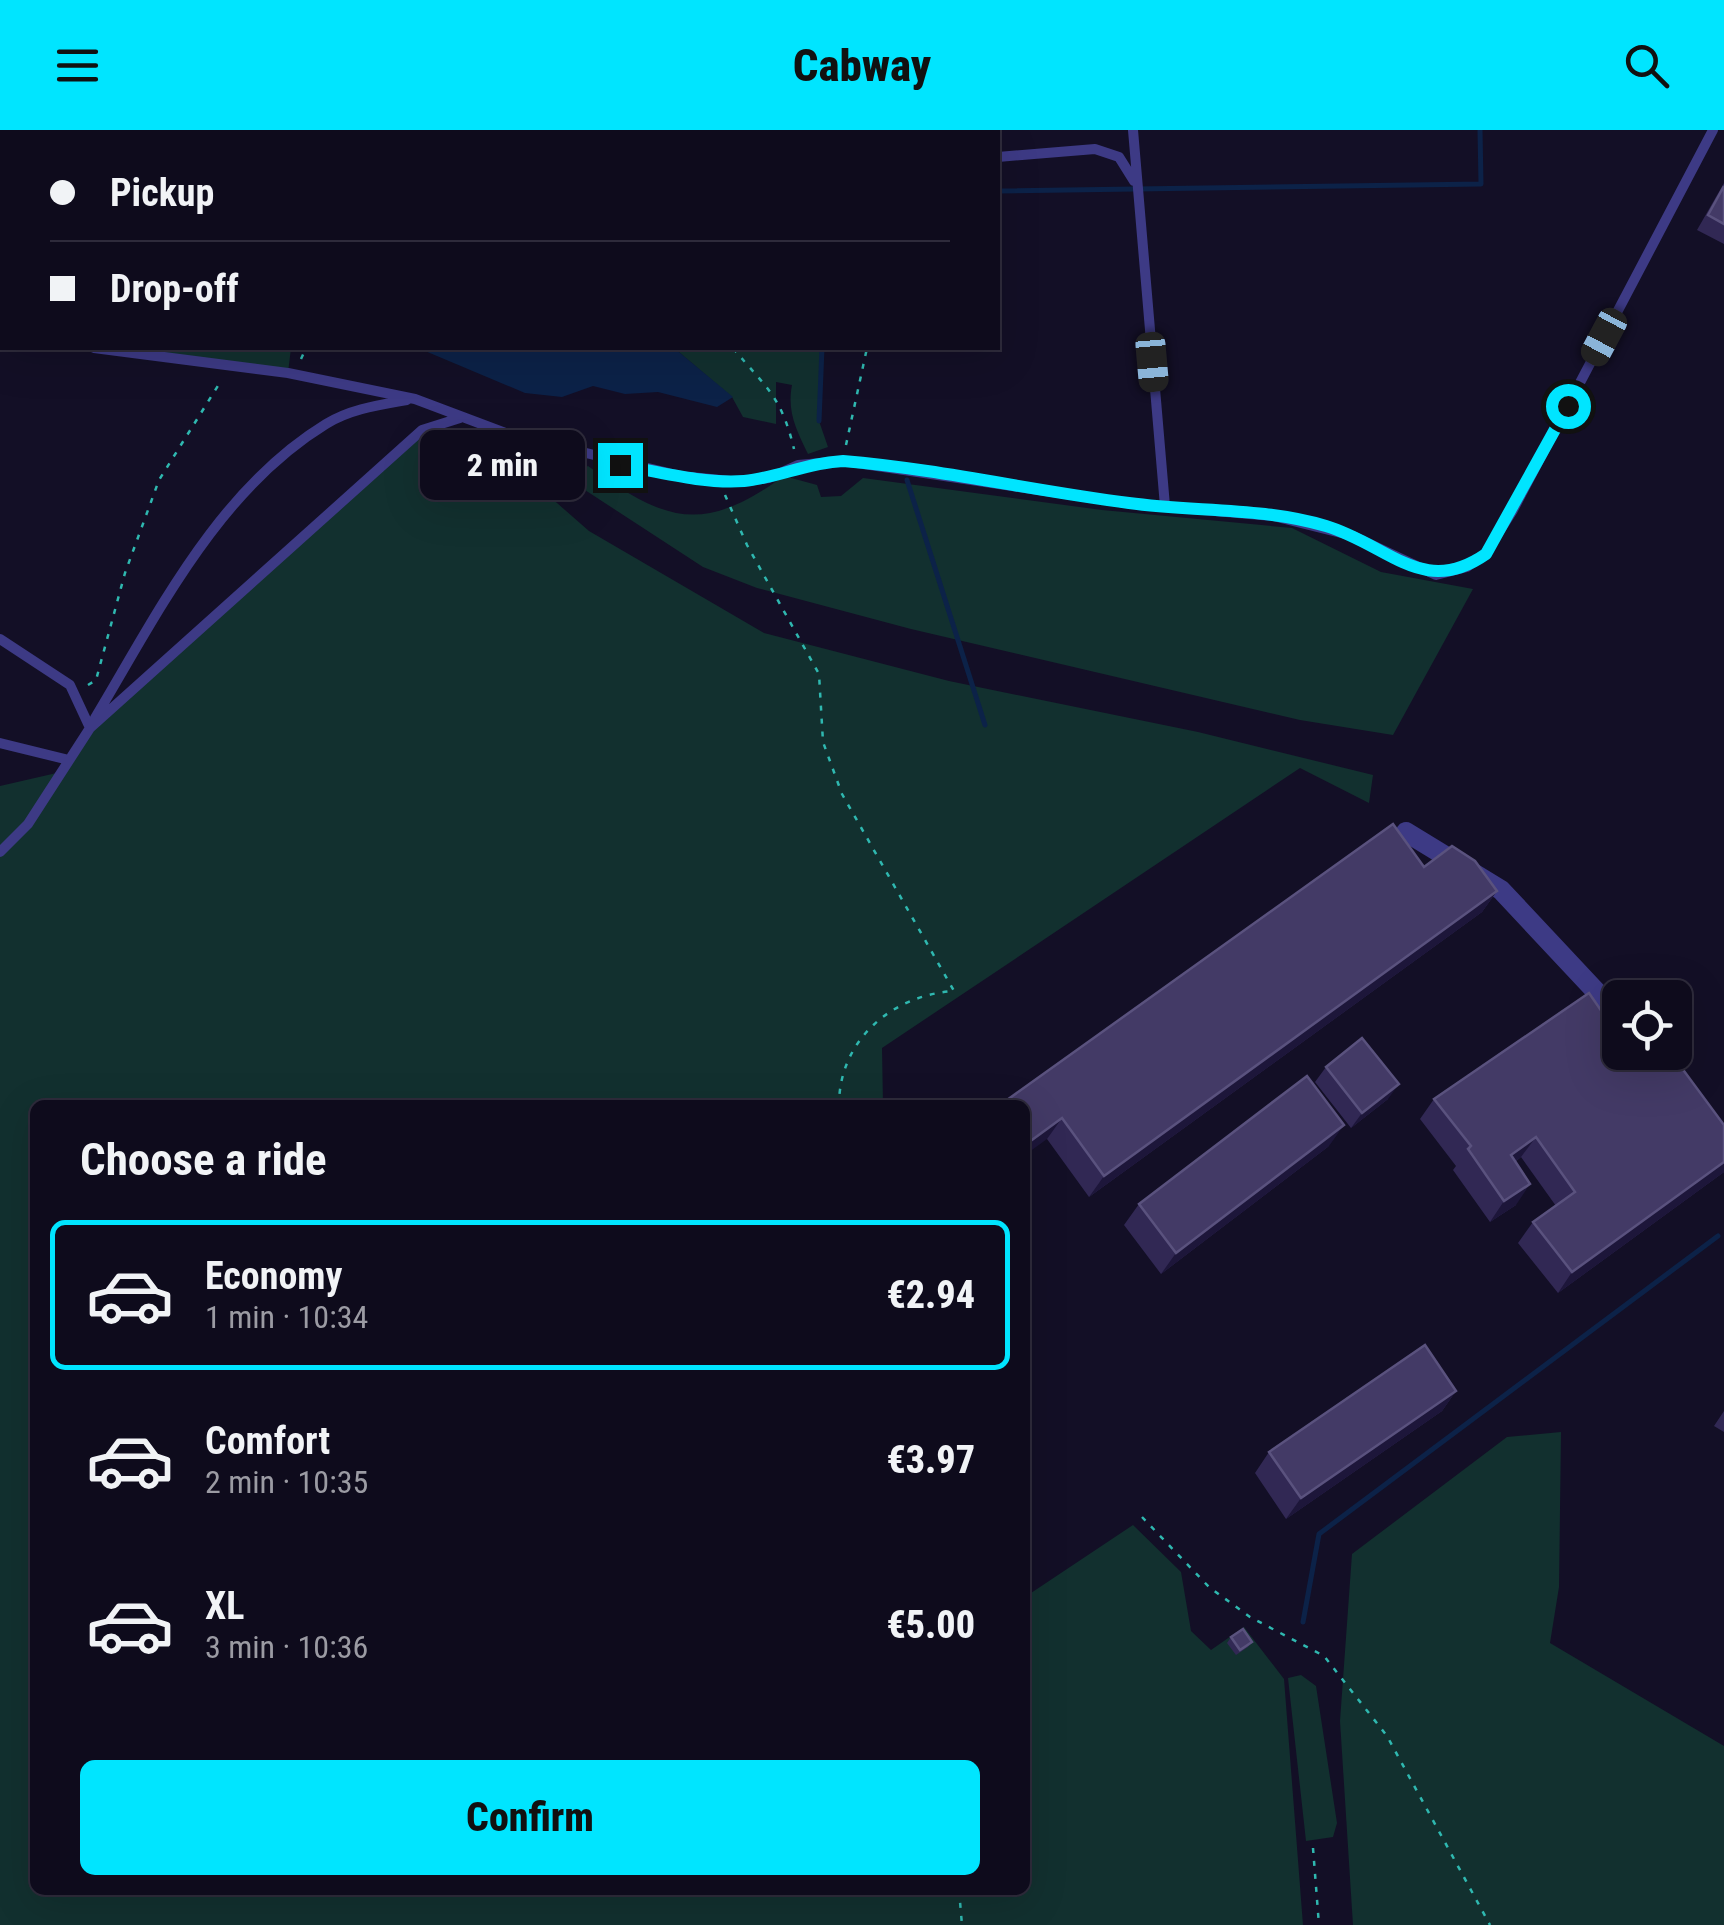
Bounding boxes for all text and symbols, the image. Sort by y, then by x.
icon: menu [50,38,105,93]
icon: search [1619,38,1674,93]
text: Cabway [793,39,931,92]
text: Pickup [110,171,214,215]
text: Drop-off [110,267,239,311]
car [1577,303,1631,371]
car [1134,331,1170,393]
route start [1546,384,1591,429]
callout: 2 min [420,430,585,500]
route end [598,443,643,488]
text: 2 min [467,446,538,484]
map controls [1602,980,1692,1070]
button: locate [1602,980,1692,1070]
text: Choose a ride [80,1133,327,1186]
icon: car [85,1250,175,1340]
text: Economy [205,1254,342,1298]
text: €2.94 [886,1273,975,1317]
text: 1 min · 10:34 [205,1298,368,1336]
icon: car [85,1415,175,1505]
text: Comfort [205,1419,330,1463]
text: €3.97 [886,1438,975,1482]
text: 2 min · 10:35 [205,1463,368,1501]
icon: car [85,1580,175,1670]
text: XL [205,1584,244,1628]
text: €5.00 [886,1603,975,1647]
text: 3 min · 10:36 [205,1628,368,1666]
button: Confirm [80,1760,980,1875]

